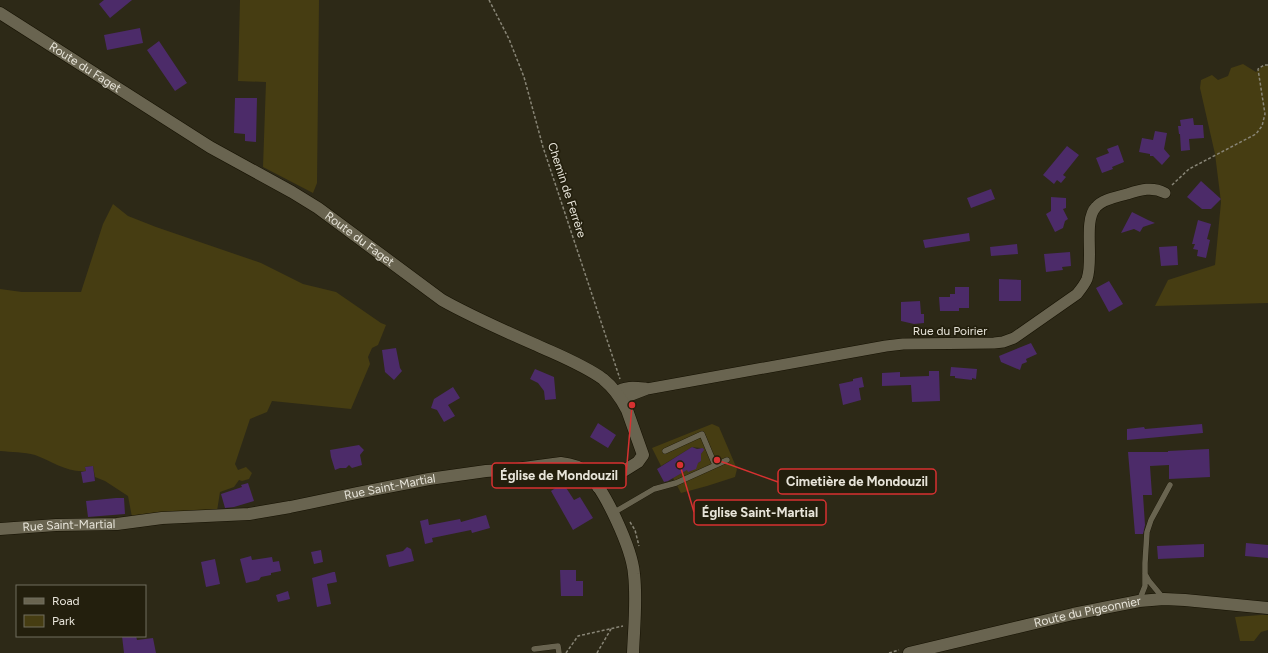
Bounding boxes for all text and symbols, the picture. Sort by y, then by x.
street label: Route du Faget [47,39,124,96]
street label: Chemin de Ferrère [545,141,589,240]
street label: Route du Faget [322,209,397,269]
street label: Rue du Poirier [913,324,987,338]
callout: Église de Mondouzil [492,463,626,488]
text: Église de Mondouzil [500,468,618,483]
callout: Cimetière de Mondouzil [778,469,936,494]
street label: Rue Saint-Martial [343,471,436,503]
text: Cimetière de Mondouzil [786,474,928,489]
callout: Église Saint-Martial [694,500,826,525]
text: Église Saint-Martial [702,505,818,520]
street label: Rue Saint-Martial [22,517,115,534]
legend [16,585,146,637]
text: Road [52,594,80,608]
street label: Route du Pigeonnier [1032,594,1142,630]
text: Park [52,614,75,628]

